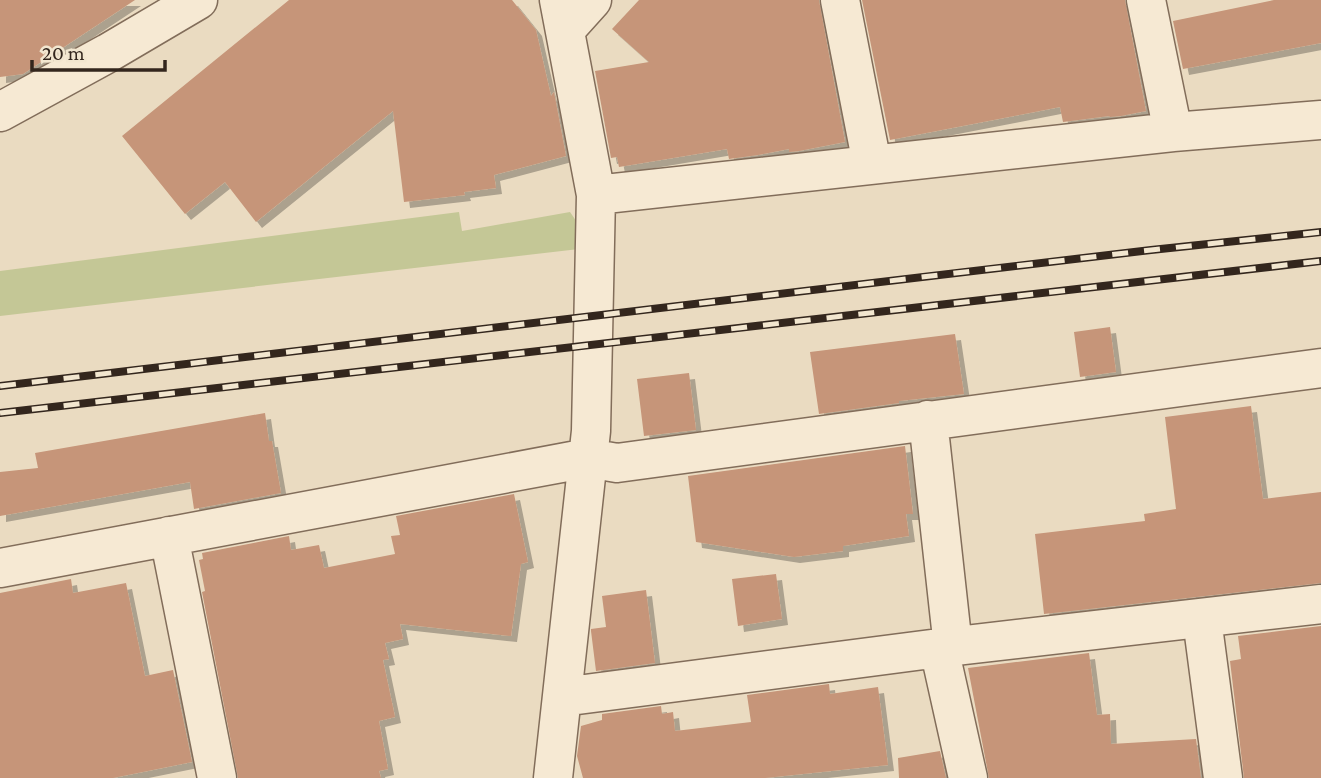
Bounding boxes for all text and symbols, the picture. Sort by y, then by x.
scale bar [32,28,164,72]
text: 20 m [42,41,85,65]

